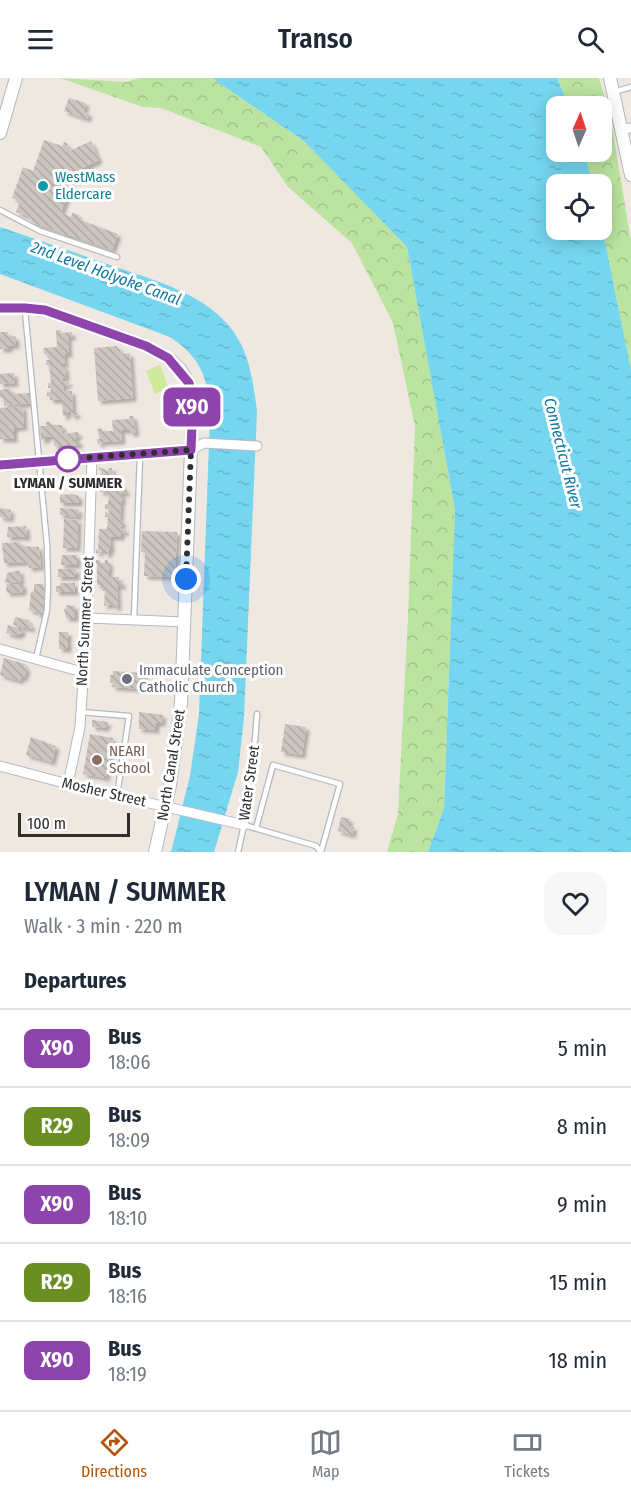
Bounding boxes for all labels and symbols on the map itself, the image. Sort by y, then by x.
north arrow [546,96,612,162]
place label: WestMass Eldercare [55,168,115,203]
marker: WestMass Eldercare [36,179,50,193]
water label: 2nd Level Holyoke Canal [28,237,183,309]
line badge: X90 [158,388,226,426]
water label: Connecticut River [540,396,586,511]
marker: LYMAN / SUMMER [55,446,81,472]
place label: LYMAN / SUMMER [14,474,123,492]
street label: North Summer Street [73,556,97,686]
your location [171,564,201,594]
place label: Immaculate Conception Catholic Church [139,661,283,696]
marker: Immaculate Conception Catholic Church [120,672,134,686]
street label: North Canal Street [153,708,189,822]
place label: NEARI School [109,742,151,777]
street label: Water Street [235,744,263,822]
marker: NEARI School [90,753,104,767]
street label: Mosher Street [60,774,148,810]
scale bar [18,810,130,838]

